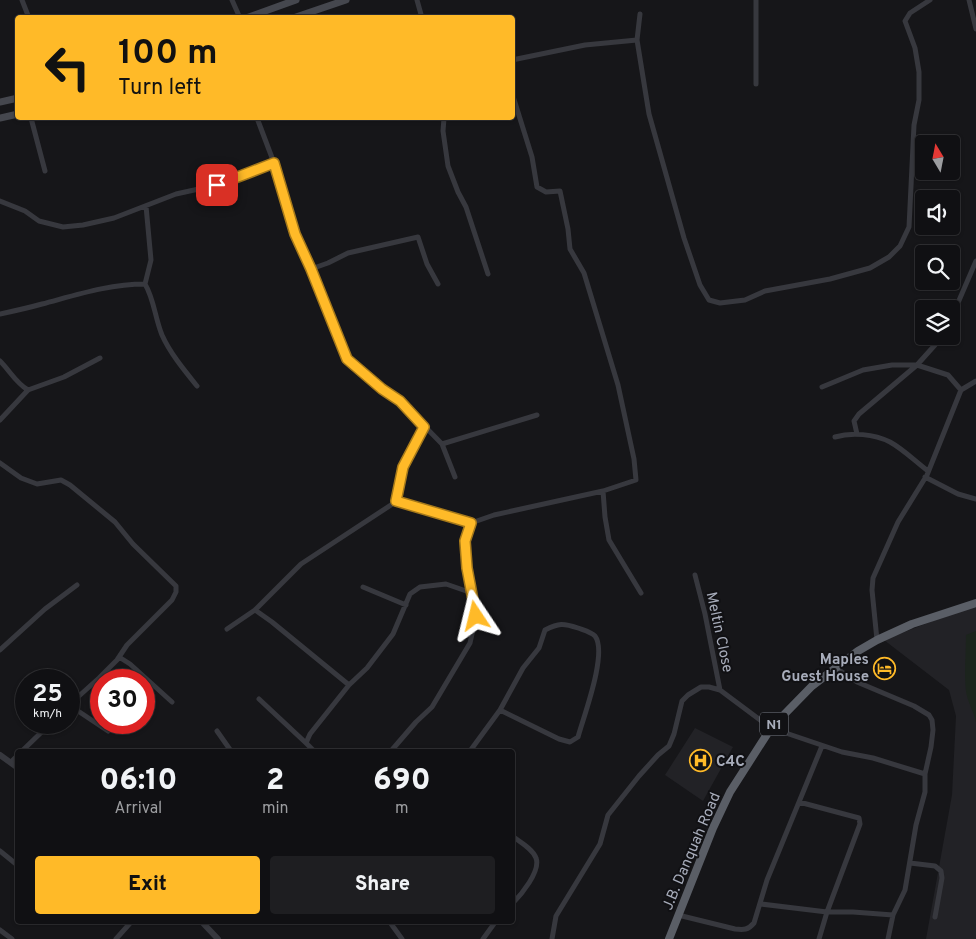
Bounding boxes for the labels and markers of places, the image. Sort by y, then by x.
pin [196,164,238,206]
place label: Maples Guest House [781,651,869,687]
hotel icon: Maples Guest House [873,656,897,680]
hospital icon: C4C [688,749,712,773]
place label: C4C [716,753,745,772]

